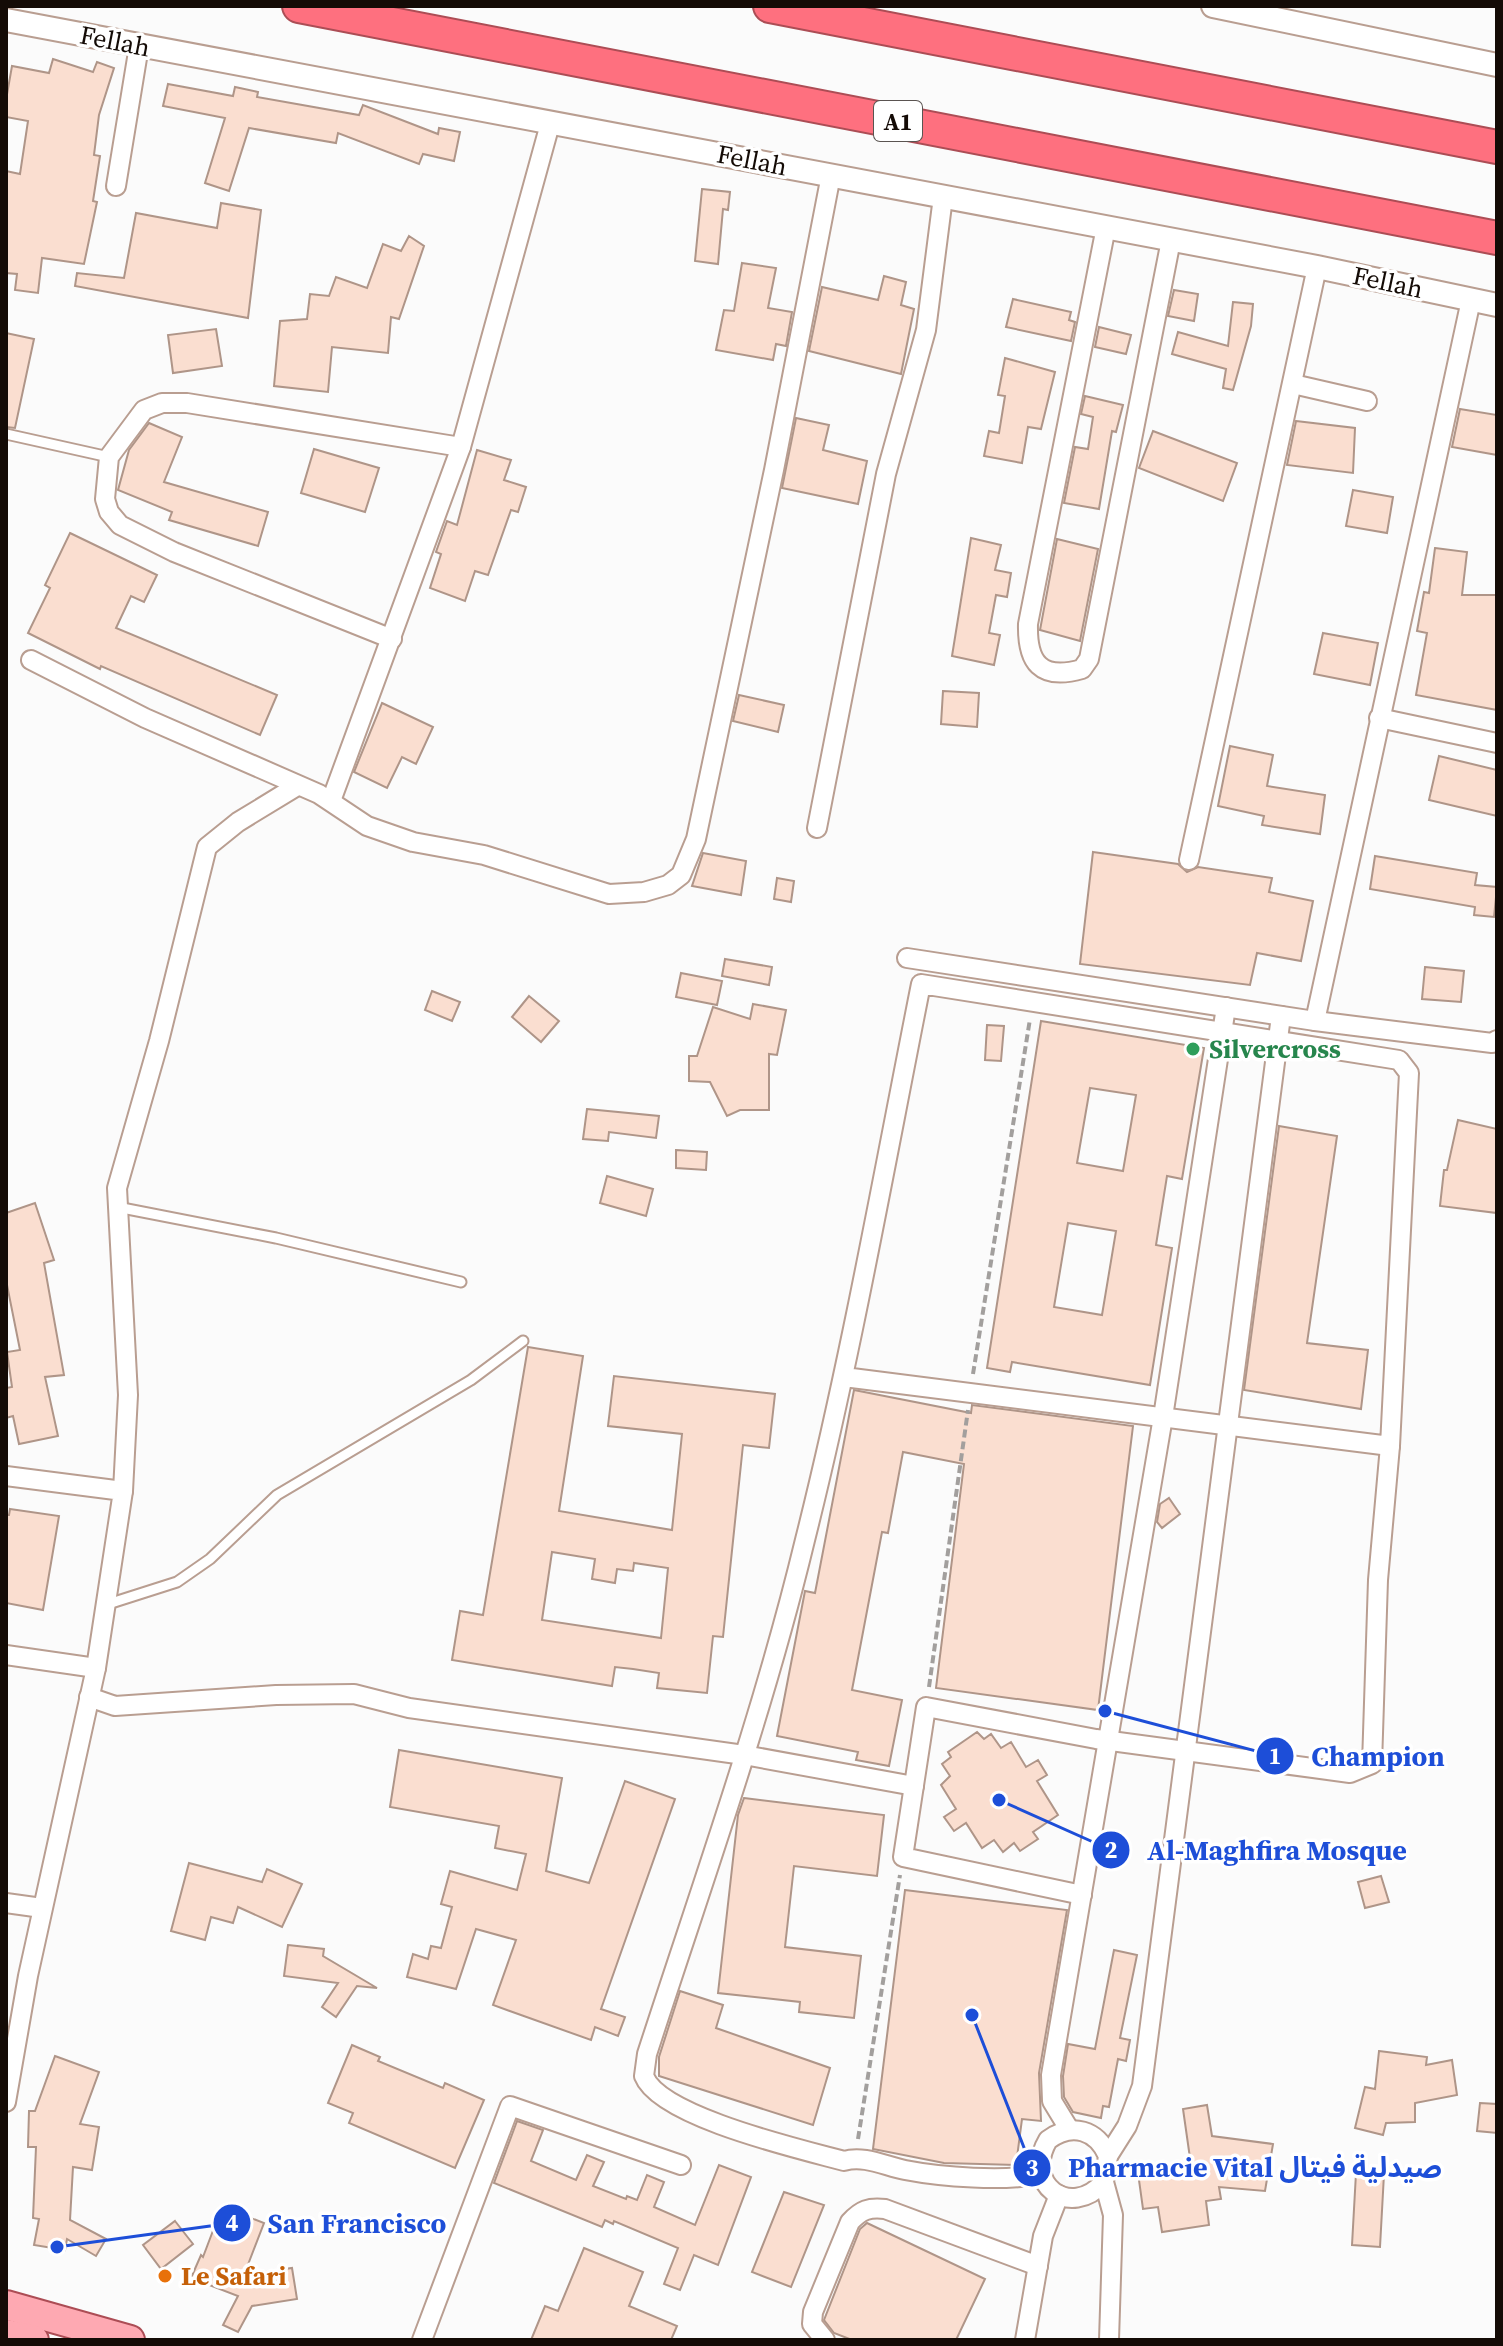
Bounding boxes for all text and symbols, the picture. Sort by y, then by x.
street label: Fellah [77,17,153,65]
road number: A1 [874,101,922,141]
street label: Fellah [714,136,790,184]
street label: Fellah [1349,257,1427,307]
place label: Silvercross [1209,1031,1341,1067]
marker: Silvercross [1184,1040,1202,1058]
callout: Champion [1255,1730,1461,1782]
text: Champion [1311,1737,1445,1775]
text: 1 [1268,1739,1282,1772]
callout: Al-Maghfira Mosque [1091,1824,1423,1876]
text: Al-Maghfira Mosque [1147,1831,1407,1869]
text: 2 [1104,1833,1118,1866]
callout: Pharmacie Vital صيدلية فيتال [1012,2142,1458,2194]
text: Pharmacie Vital صيدلية فيتال [1068,2148,1442,2186]
text: 3 [1025,2151,1039,2184]
callout: San Francisco [212,2197,462,2249]
text: San Francisco [268,2204,447,2242]
text: 4 [225,2206,239,2239]
place label: Le Safari [181,2258,287,2294]
marker: Le Safari [156,2267,174,2285]

